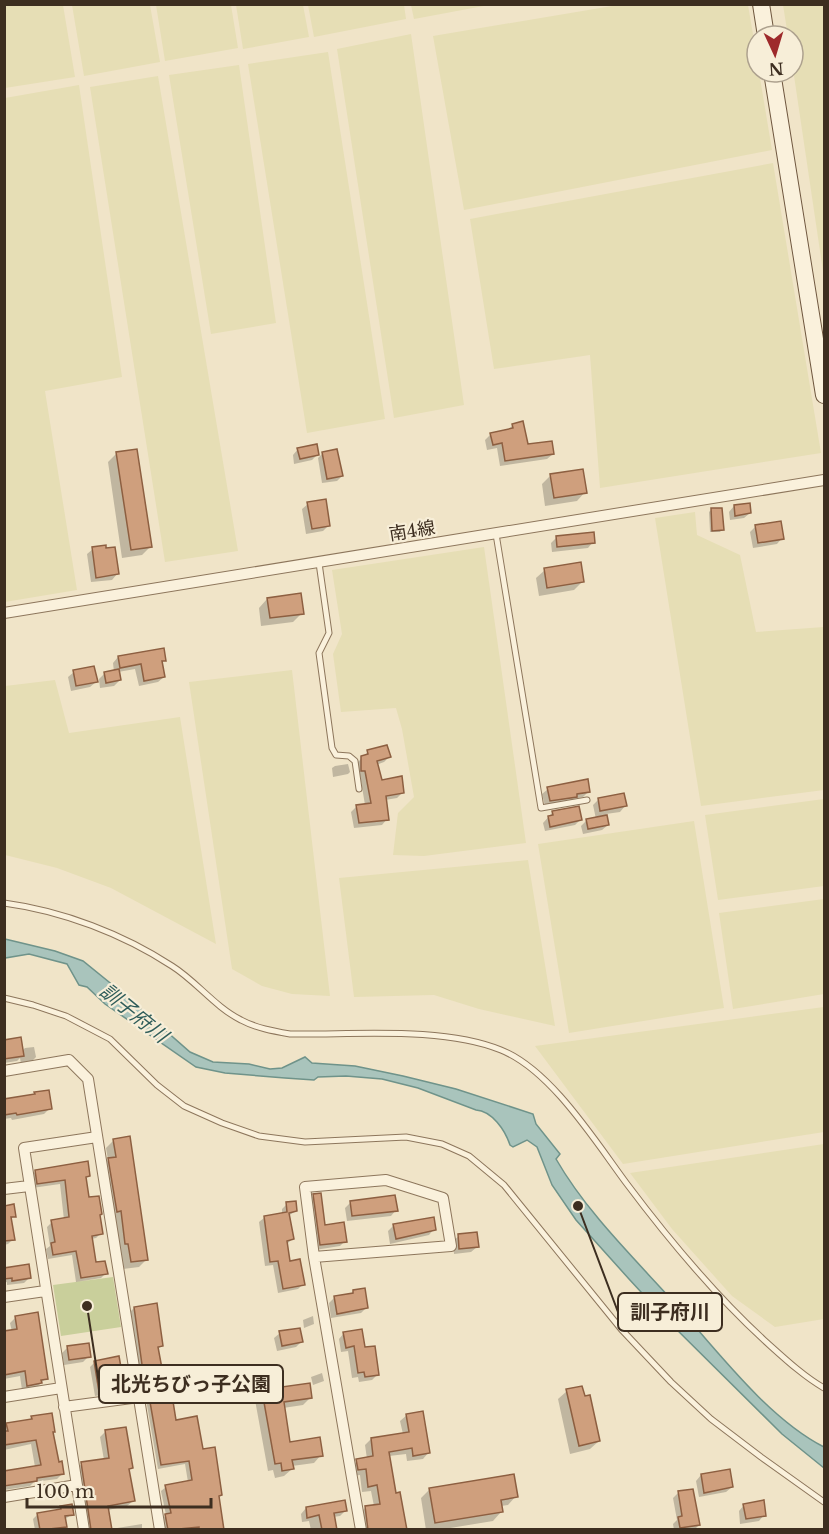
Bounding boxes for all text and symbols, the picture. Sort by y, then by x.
north arrow [745,24,805,84]
text: N [768,58,784,79]
street label: 南4線 [387,516,437,546]
water label: 訓子府川 [95,979,174,1049]
callout: 訓子府川 [618,1293,722,1331]
text: 訓子府川 [630,1300,710,1324]
callout: 北光ちびっ子公園 [99,1365,283,1403]
text: 北光ちびっ子公園 [111,1372,271,1396]
scale bar [27,1471,212,1509]
text: 100 m [36,1481,94,1503]

